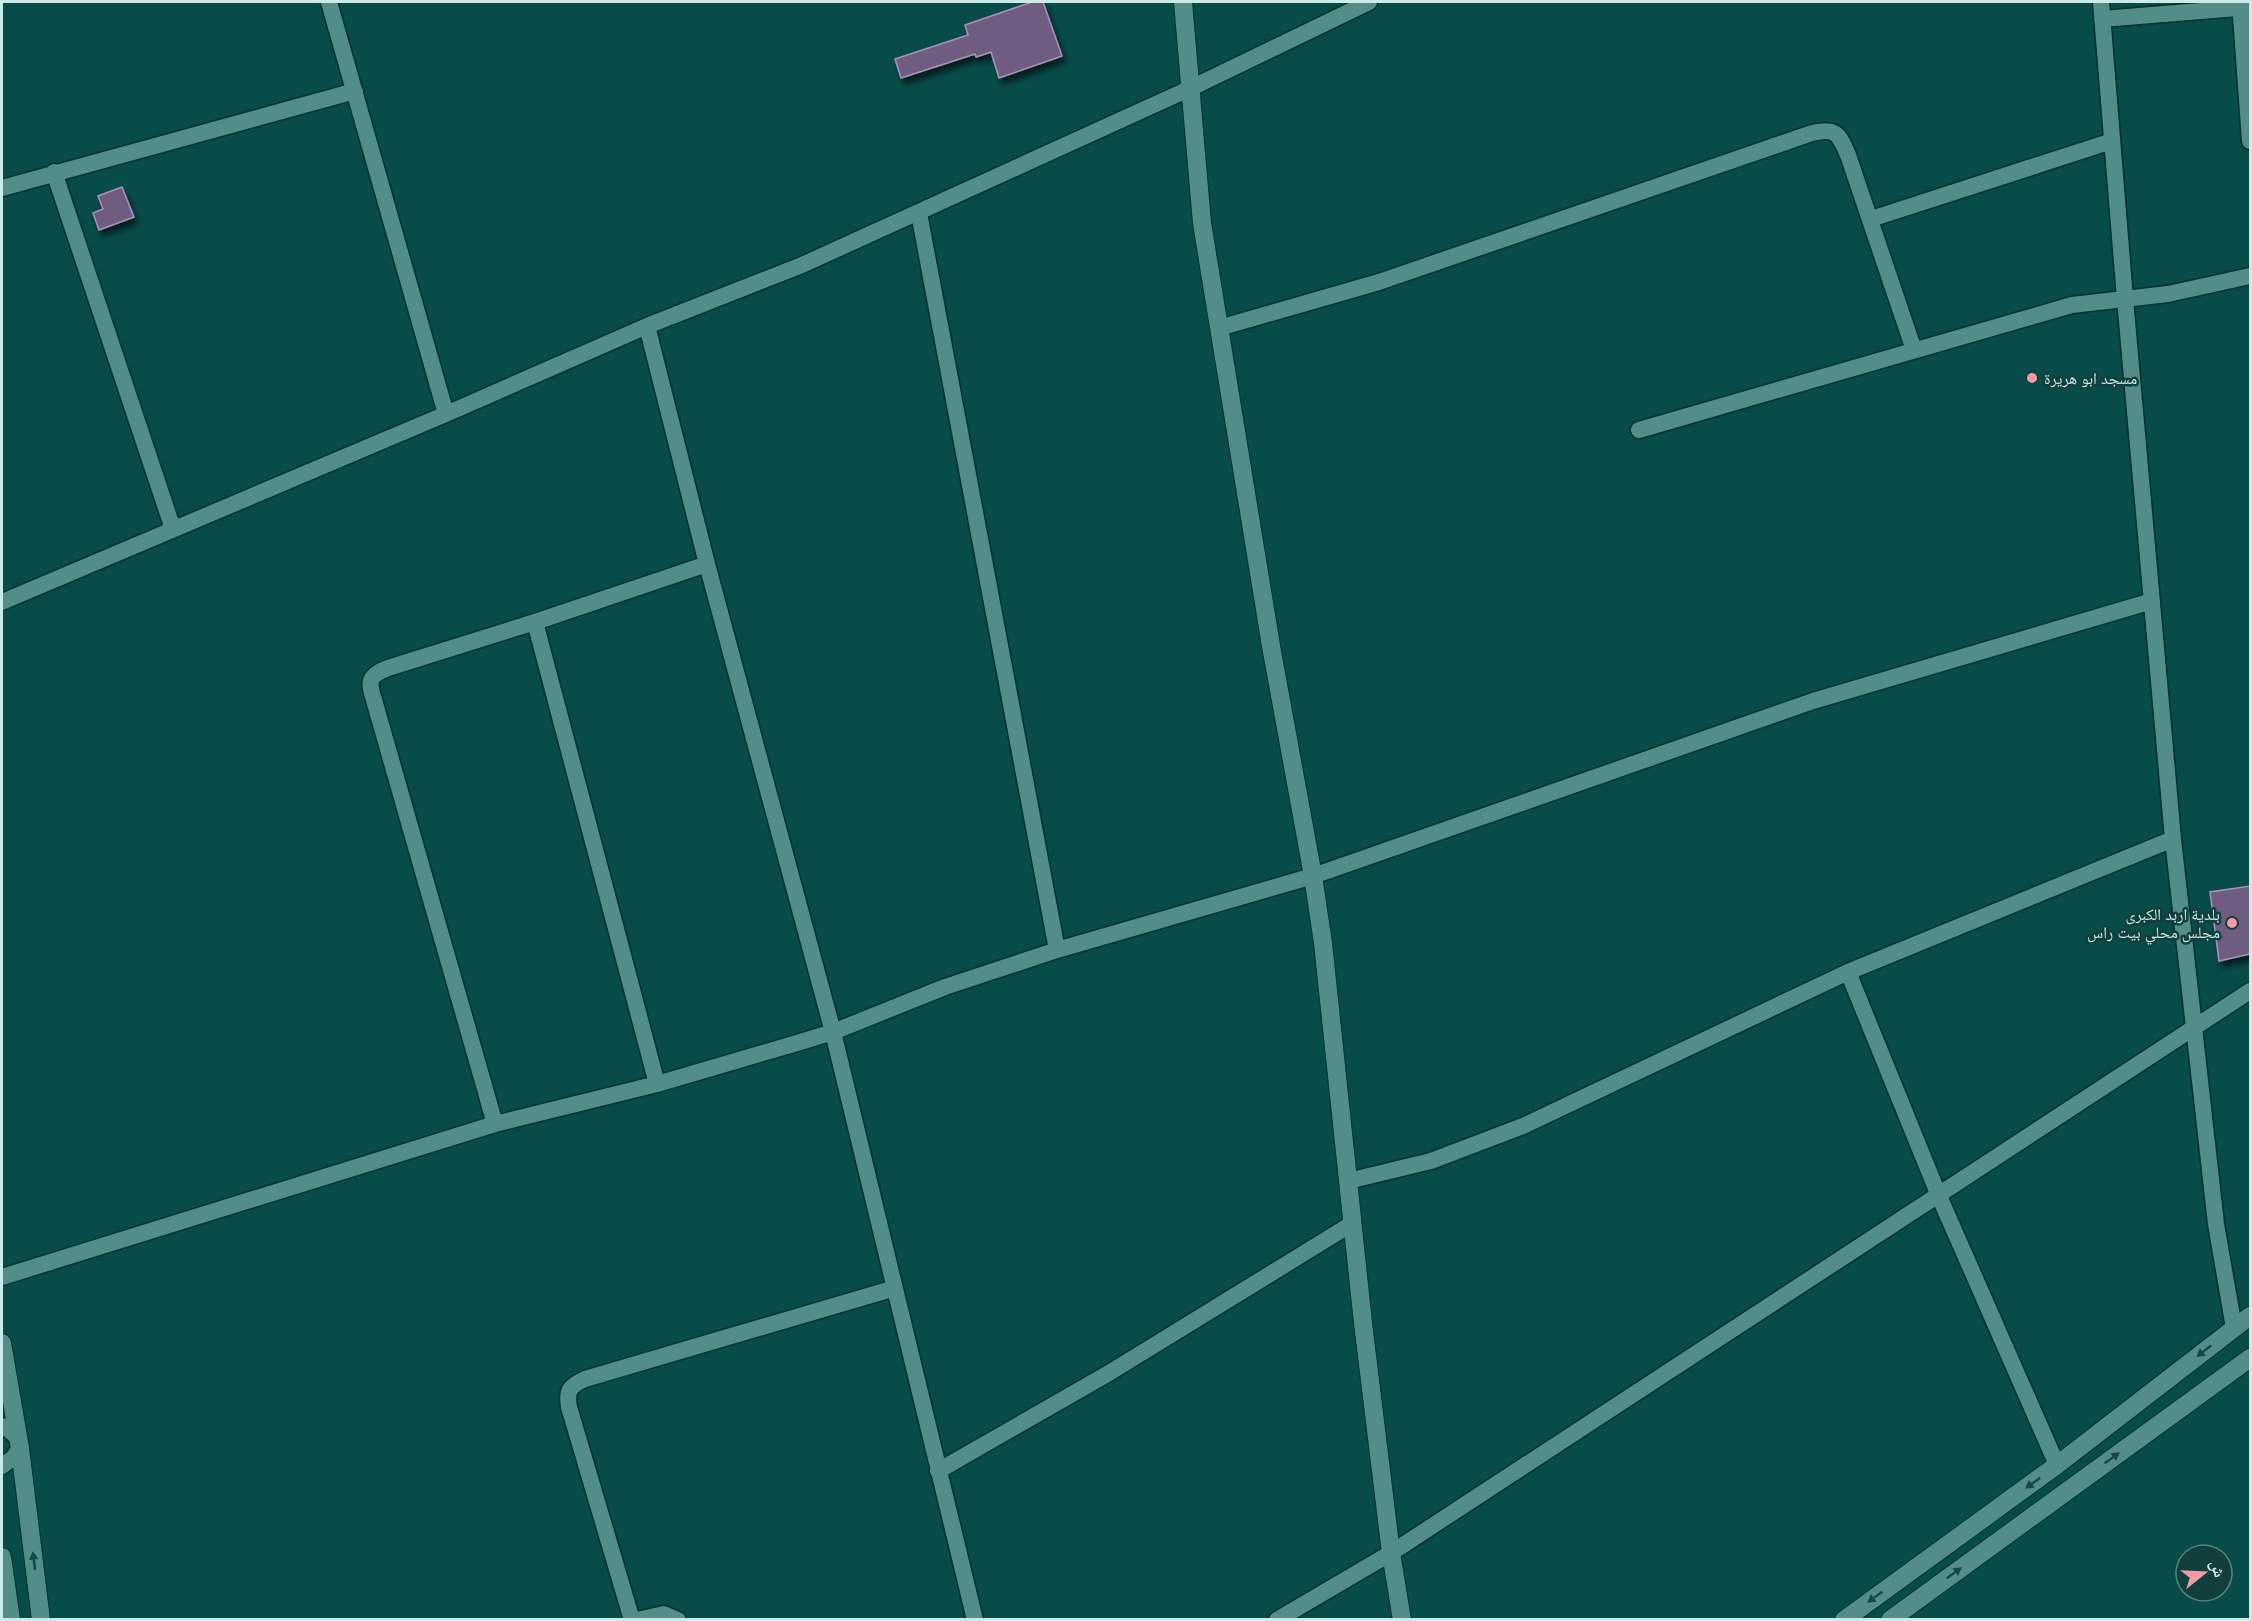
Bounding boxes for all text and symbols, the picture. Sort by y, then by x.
place label: مسجد ابو هريرة [2044,367,2137,389]
marker: مسجد ابو هريرة [2025,371,2039,385]
place label: بلدية اربد الكبرى مجلس محلي بيت راس [2087,903,2220,945]
marker: بلدية اربد الكبرى مجلس محلي بيت راس [2225,916,2239,930]
one-way arrow [2196,1344,2212,1357]
one-way arrow [2104,1452,2120,1464]
one-way arrow [2025,1477,2041,1489]
north arrow [2174,1543,2234,1603]
one-way arrow [29,1552,38,1571]
text: ش [2205,1557,2231,1580]
one-way arrow [1947,1567,1962,1579]
one-way arrow [1867,1591,1882,1603]

